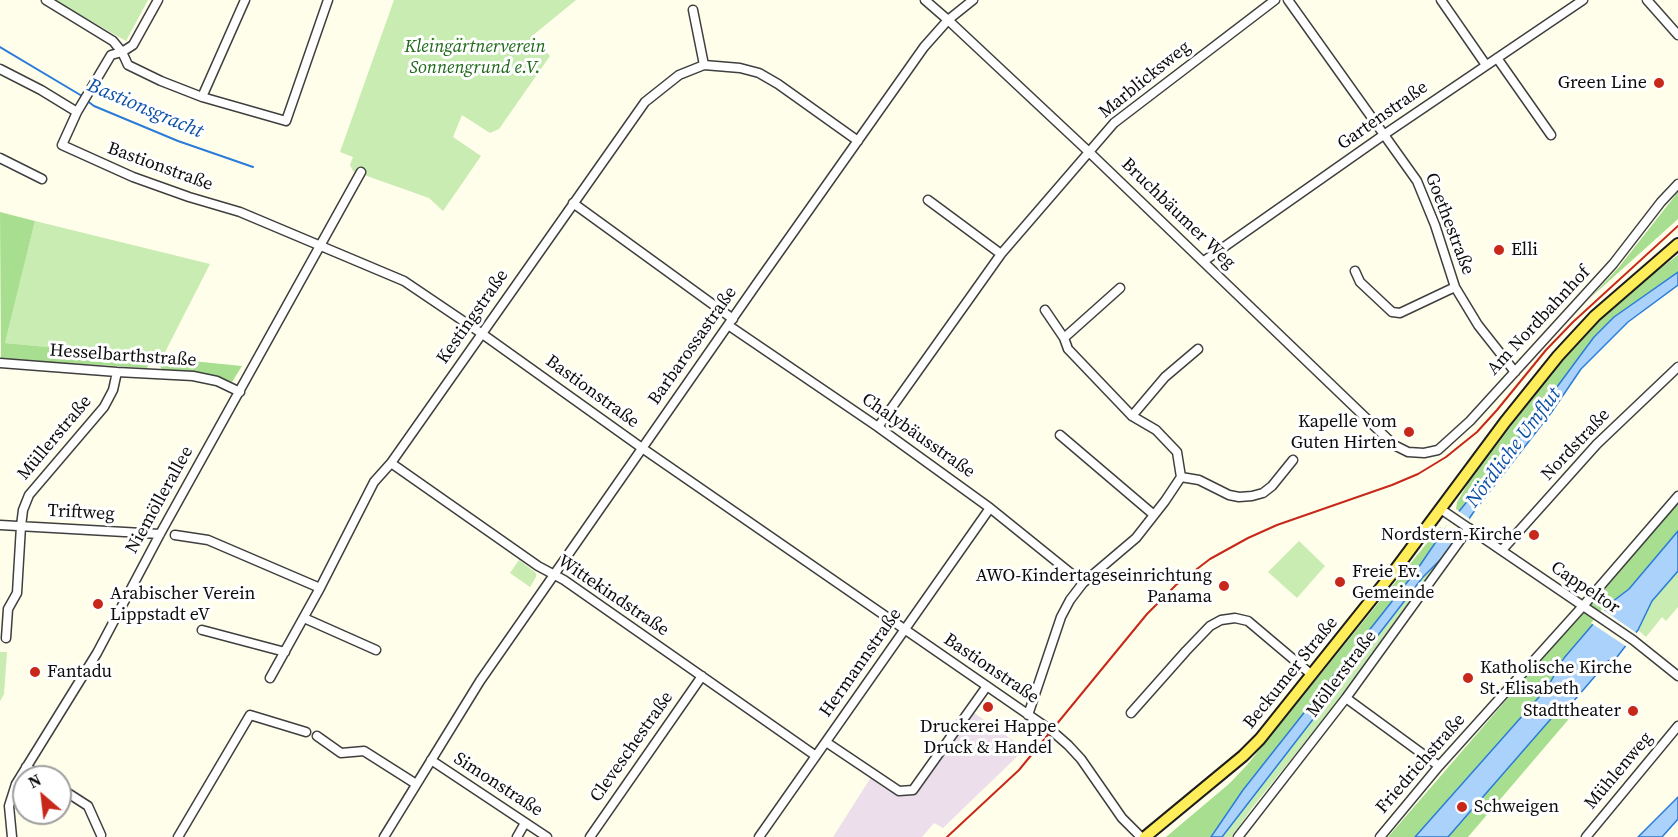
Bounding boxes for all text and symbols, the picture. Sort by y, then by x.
park label: Kleingärtnerverein Sonnengrund e.V. [404,36,546,78]
street label: Marblicksweg [1095,37,1195,123]
place label: Green Line [1558,72,1647,94]
water label: Bastionsgracht [84,74,206,144]
marker: Green Line [1652,76,1666,90]
street label: Gartenstraße [1334,77,1432,155]
street label: Bastionstraße [104,138,216,196]
street label: Bruchbäumer Weg [1116,154,1240,274]
street label: Goethestraße [1420,170,1478,278]
place label: Elli [1511,239,1538,261]
marker: Elli [1492,243,1506,257]
street label: Am Nordbahnhof [1483,262,1595,380]
street label: Kestingstraße [433,266,513,368]
street label: Barbarossastraße [644,283,742,409]
street label: Hesselbarthstraße [49,340,197,372]
street label: Bastionstraße [541,351,643,433]
water label: Nördliche Umflut [1461,384,1567,512]
street label: Chalybäusstraße [857,389,979,483]
street label: Müllerstraße [13,391,97,485]
street label: Nordstraße [1537,404,1615,486]
place label: Kapelle vom Guten Hirten [1291,411,1397,454]
marker: Kapelle vom Guten Hirten [1402,425,1416,439]
street label: Niemöllerallee [122,443,198,557]
street label: Triftweg [47,500,115,526]
place label: Nordstern-Kirche [1381,524,1522,546]
marker: Nordstern-Kirche [1527,528,1541,542]
street label: Wittekindstraße [553,551,673,641]
street label: Cappeltor [1546,557,1624,619]
place label: Freie Ev. Gemeinde [1352,561,1435,604]
place label: AWO-Kindertageseinrichtung Panama [976,565,1212,608]
marker: Freie Ev. Gemeinde [1333,575,1347,589]
marker: AWO-Kindertageseinrichtung Panama [1217,579,1231,593]
place label: Arabischer Verein Lippstadt eV [110,583,255,626]
marker: Arabischer Verein Lippstadt eV [91,597,105,611]
street label: Hermannstraße [816,604,906,722]
street label: Beckumer Straße [1239,613,1343,733]
street label: Möllerstraße [1302,626,1382,722]
street label: Bastionstraße [939,629,1043,709]
place label: Katholische Kirche St. Elisabeth [1480,657,1632,700]
place label: Fantadu [47,661,112,683]
marker: Fantadu [28,665,42,679]
marker: Katholische Kirche St. Elisabeth [1461,671,1475,685]
street label: Cleveschestraße [586,688,678,806]
marker: Druckerei Happe Druck & Handel [981,700,995,714]
place label: Stadttheater [1523,700,1621,722]
marker: Stadttheater [1626,704,1640,718]
street label: Friedrichstraße [1372,710,1470,818]
place label: Druckerei Happe Druck & Handel [920,716,1056,758]
street label: Mühlenweg [1581,728,1657,814]
street label: Simonstraße [449,748,547,822]
north arrow [12,765,72,825]
text: N [24,768,45,793]
place label: Schweigen [1474,796,1559,818]
marker: Schweigen [1455,800,1469,814]

